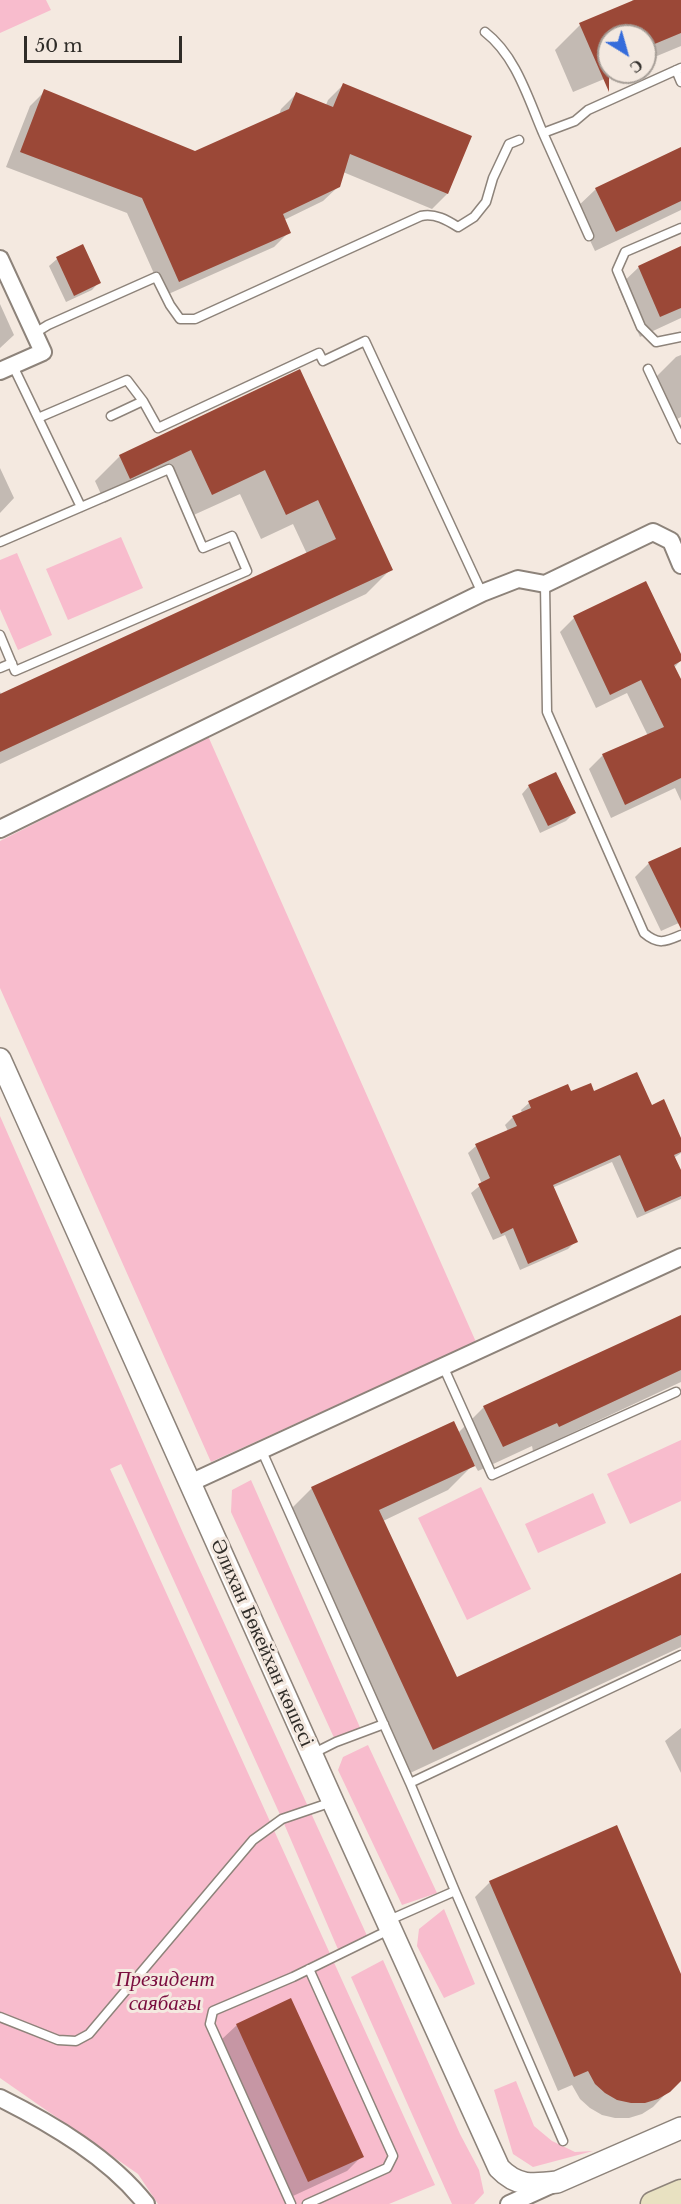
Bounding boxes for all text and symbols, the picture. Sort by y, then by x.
scale bar [27,24,184,62]
north arrow [597,24,657,84]
text: 50 m [35,35,83,57]
text: С [626,55,647,78]
street label: Әлихан Бөкейхан көшесі [205,1535,319,1751]
park label: Президент саябағы [115,1967,215,2017]

